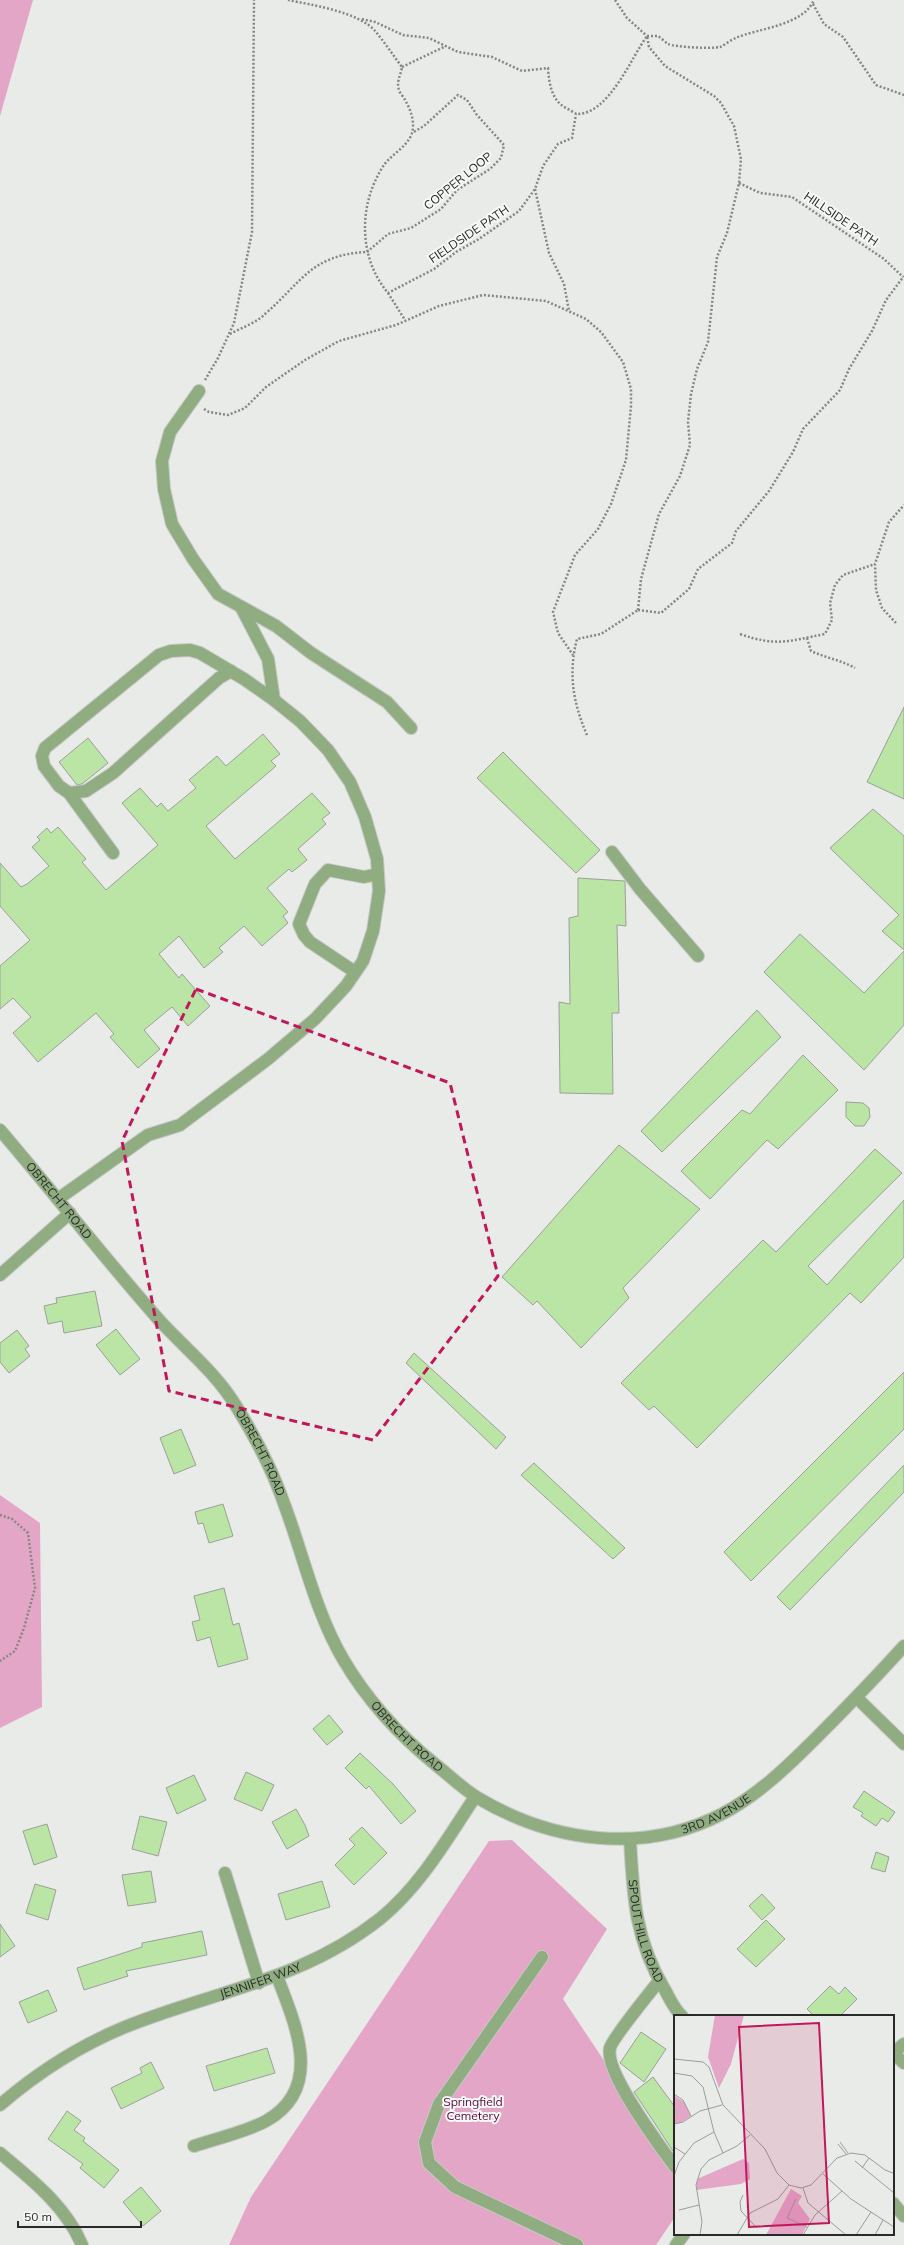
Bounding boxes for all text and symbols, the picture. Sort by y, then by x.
street label: COPPER LOOP [420,148,495,213]
street label: HILLSIDE PATH [801,188,881,249]
street label: FIELDSIDE PATH [426,201,512,266]
street label: OBRECHT ROAD [23,1159,96,1242]
street label: OBRECHT ROAD [232,1406,289,1498]
street label: OBRECHT ROAD [368,1698,447,1775]
street label: 3RD AVENUE [679,1790,754,1837]
street label: SPOUT HILL ROAD [625,1879,667,1985]
street label: JENNIFER WAY [218,1958,304,2001]
inset map [674,2015,894,2235]
park label: Springfield Cemetery [443,2094,503,2123]
scale bar [18,2203,141,2229]
text: 50 m [24,2209,52,2224]

